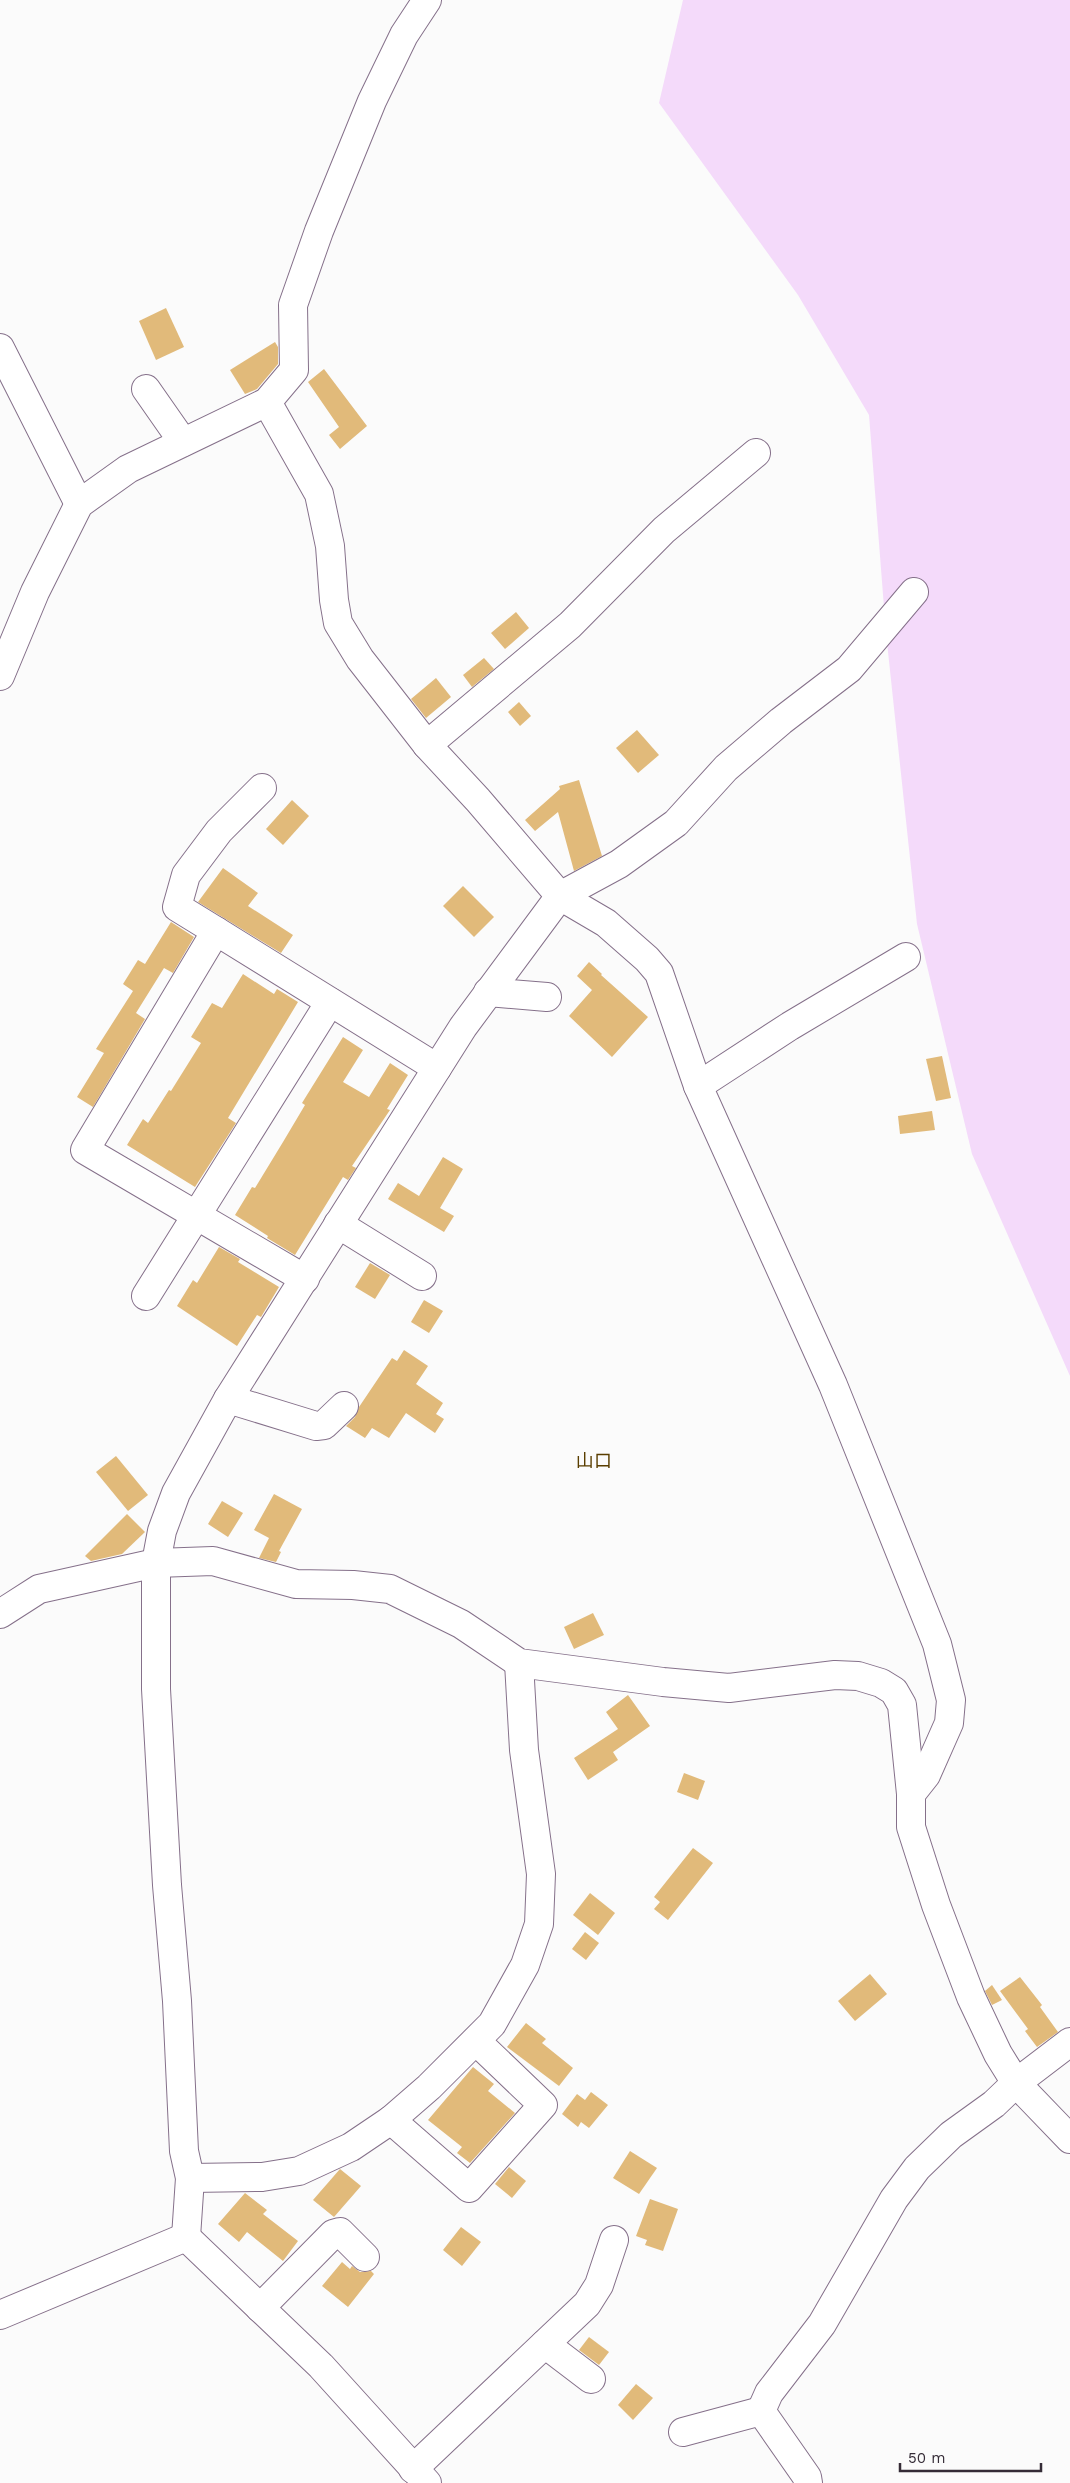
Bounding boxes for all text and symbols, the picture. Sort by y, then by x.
district label: 山口 [576,1450,612,1471]
scale bar [900,2440,1041,2472]
text: 50 m [908,2449,945,2467]

